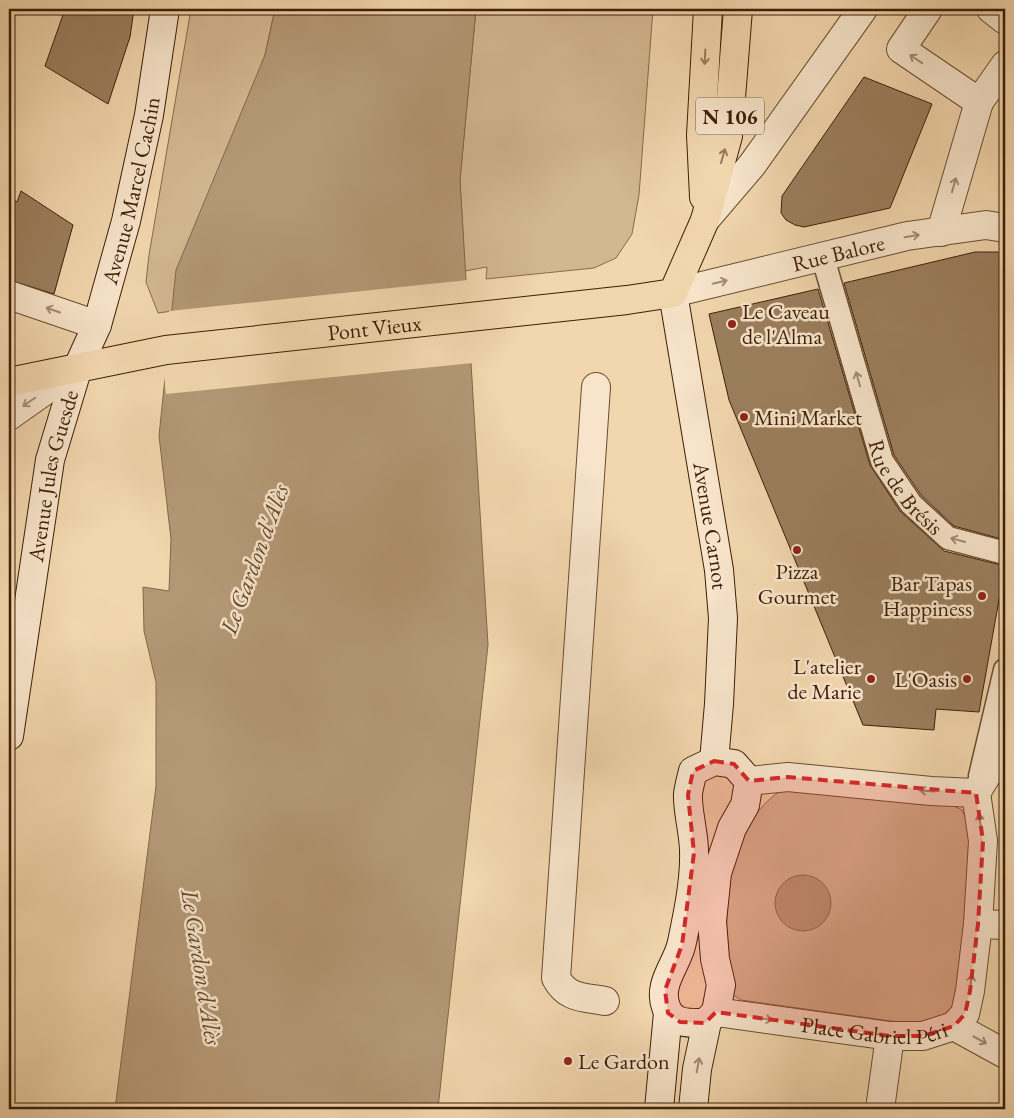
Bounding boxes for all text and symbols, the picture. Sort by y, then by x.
one-way arrow [701,49,710,65]
one-way arrow [910,54,924,64]
street label: Avenue Marcel Cachin [94,95,166,289]
road number: N 106 [696,98,764,134]
one-way arrow [718,148,728,164]
one-way arrow [950,178,960,194]
street label: Rue Balore [789,227,888,278]
one-way arrow [904,231,920,241]
one-way arrow [712,277,728,286]
place label: Le Caveau de l'Alma [742,297,830,351]
one-way arrow [46,305,61,314]
street label: Pont Vieux [326,308,424,347]
marker: Le Caveau de l'Alma [726,318,738,330]
one-way arrow [853,372,863,388]
street label: Avenue Jules Guesde [20,386,85,565]
one-way arrow [23,396,36,407]
place label: Mini Market [754,403,862,432]
marker: Mini Market [738,411,750,423]
street label: Rue de Brésis [862,436,950,541]
street label: Avenue Carnot [687,459,735,591]
water label: Le Gardon d'Alès [212,479,296,639]
one-way arrow [951,535,967,545]
marker: Pizza Gourmet [791,544,803,556]
place label: Pizza Gourmet [758,557,836,611]
place label: Bar Tapas Happiness [883,569,972,623]
marker: Bar Tapas Happiness [976,590,988,602]
place label: L'atelier de Marie [787,652,862,706]
place label: L'Oasis [895,665,957,694]
marker: L'atelier de Marie [865,673,877,685]
marker: L'Oasis [961,673,973,685]
one-way arrow [920,786,936,796]
one-way arrow [975,813,985,829]
water label: Le Gardon d'Alès [174,886,230,1048]
one-way arrow [966,975,976,991]
street label: Place Gabriel Péri [800,1009,951,1051]
one-way arrow [756,1015,772,1025]
one-way arrow [972,1036,986,1046]
place label: Le Gardon [578,1047,670,1076]
marker: Le Gardon [562,1055,574,1067]
one-way arrow [694,1058,704,1074]

